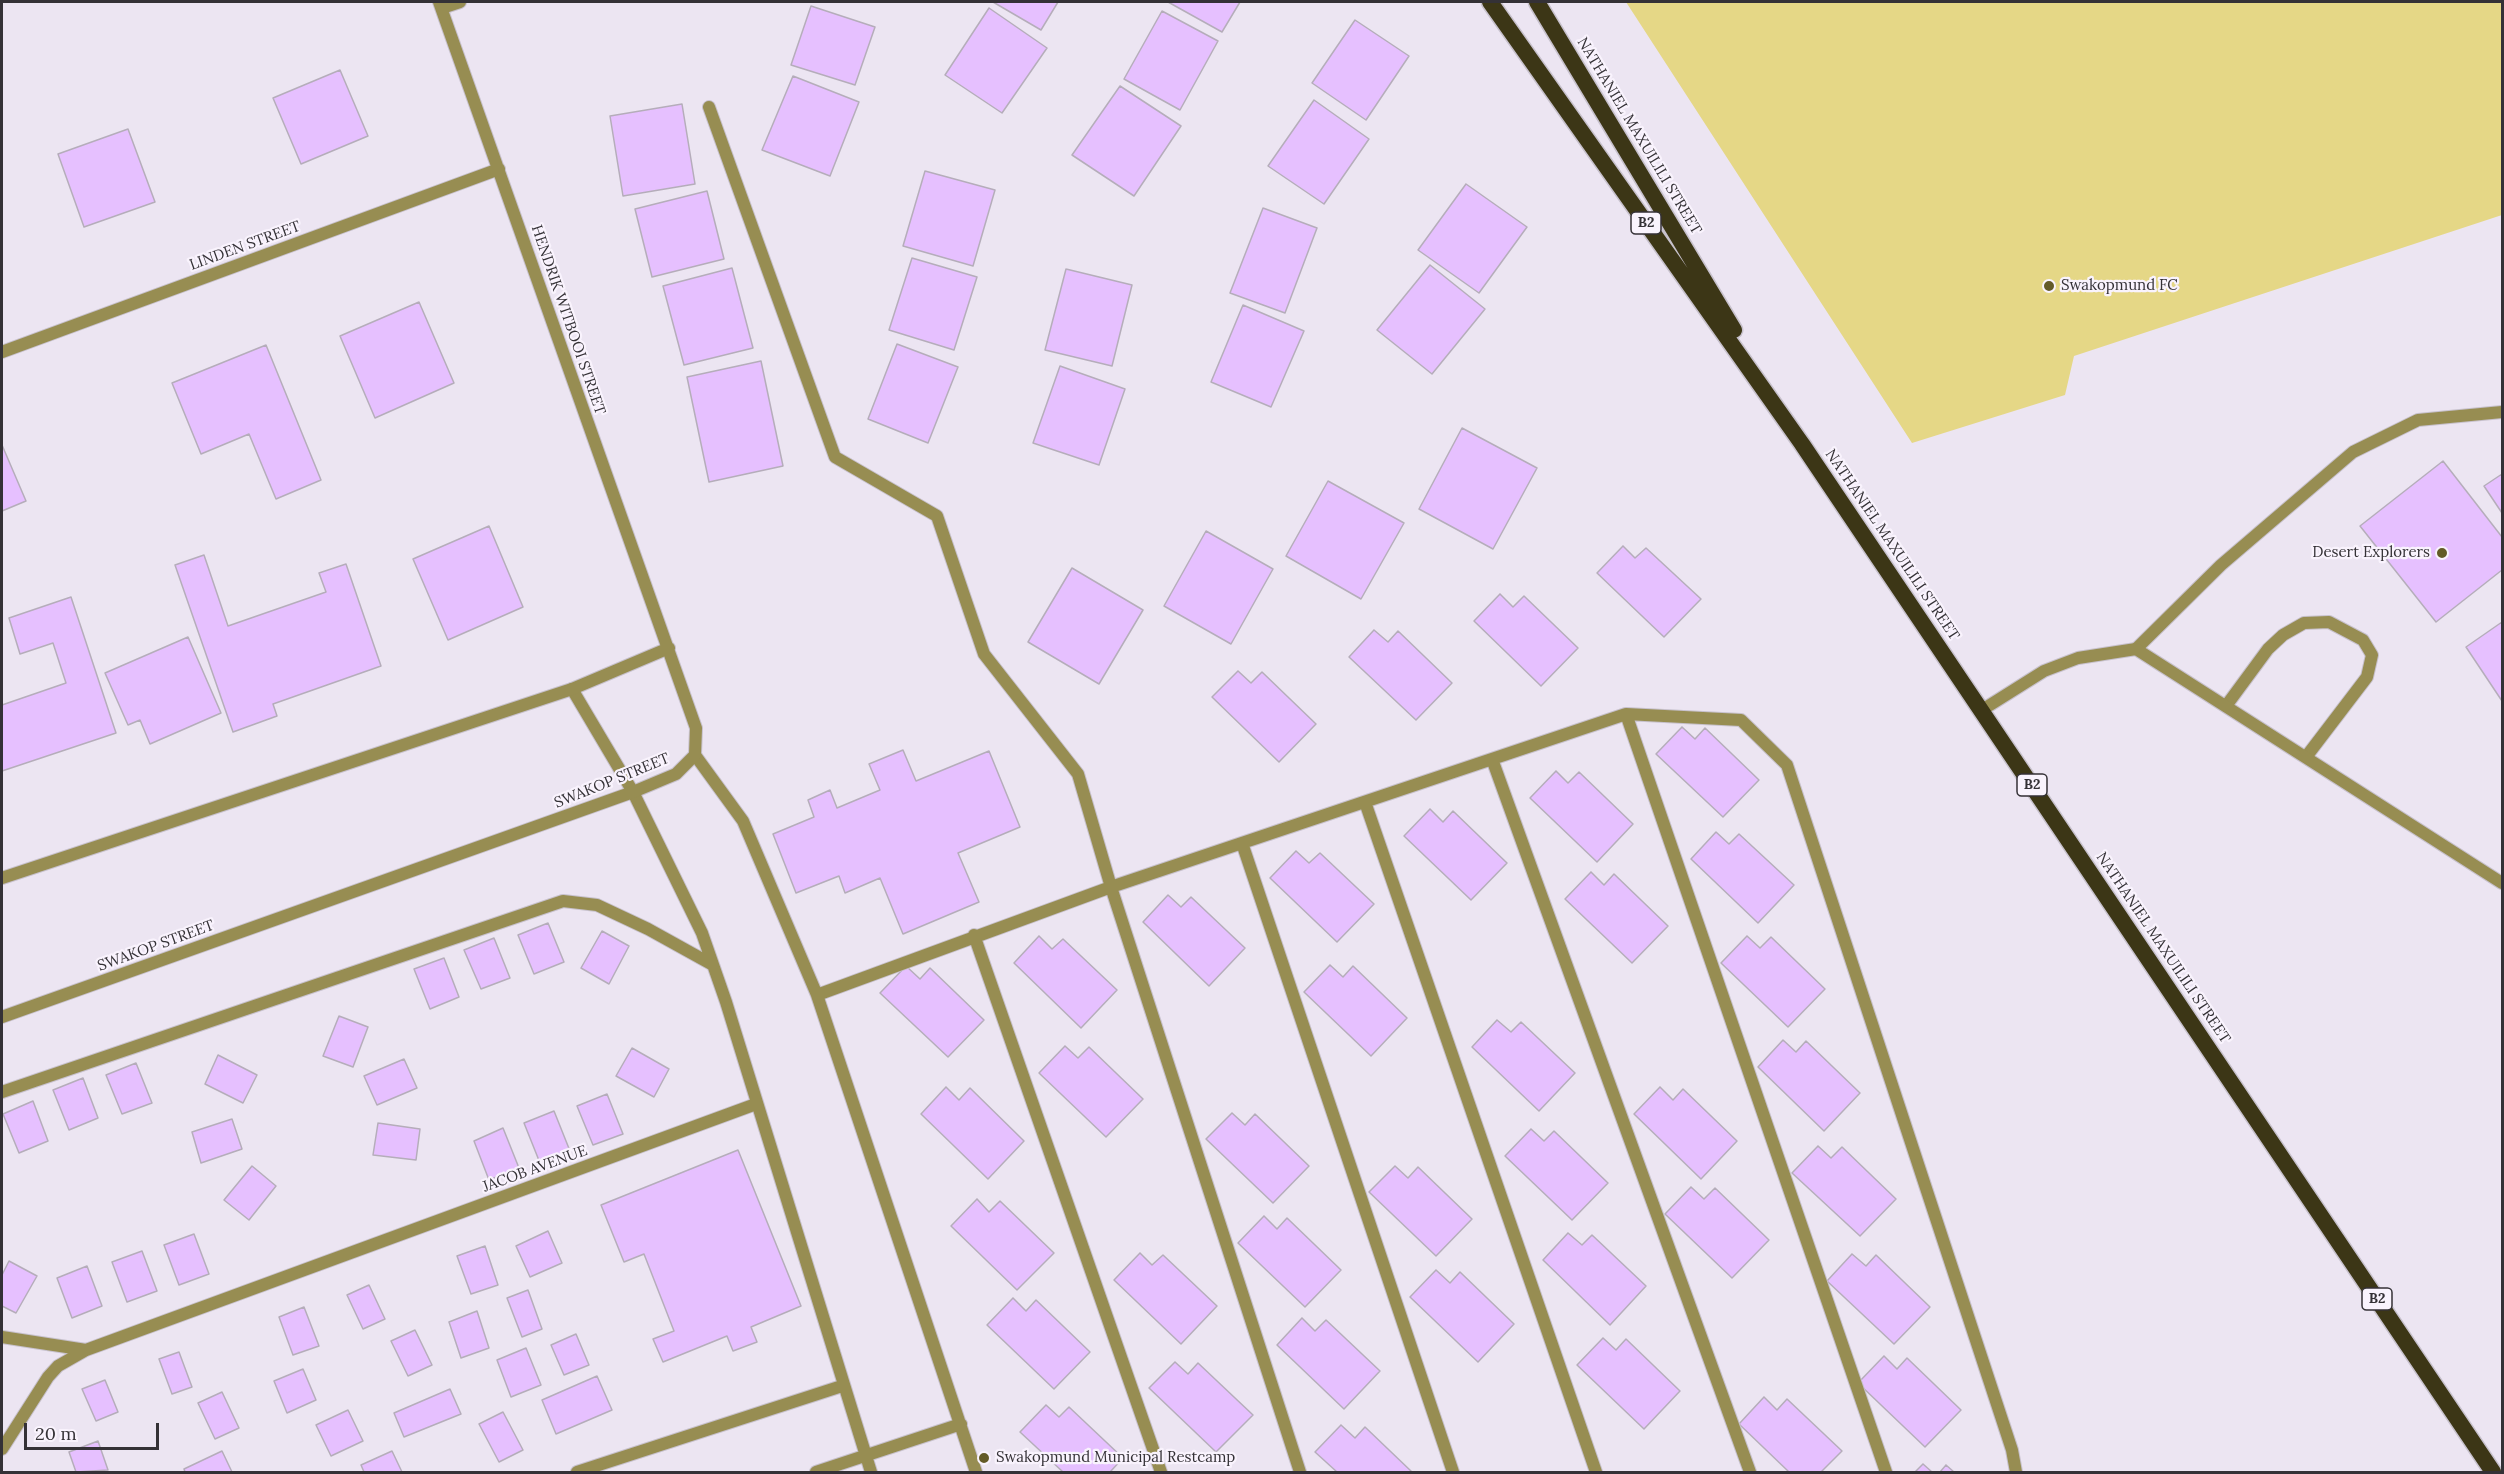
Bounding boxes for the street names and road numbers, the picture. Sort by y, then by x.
street label: NATHANIEL MAXUILILI STREET [1573,34,1705,238]
road number: B2 [1631,212,1661,234]
street label: LINDEN STREET [187,218,303,274]
street label: HENDRIK WITBOOI STREET [527,223,609,417]
street label: NATHANIEL MAXUILILI STREET [1821,446,1963,644]
street label: SWAKOP STREET [552,750,672,812]
road number: B2 [2017,774,2047,796]
street label: NATHANIEL MAXUILILI STREET [2092,849,2234,1047]
street label: SWAKOP STREET [95,917,217,975]
street label: JACOB AVENUE [480,1142,590,1196]
road number: B2 [2362,1288,2392,1310]

